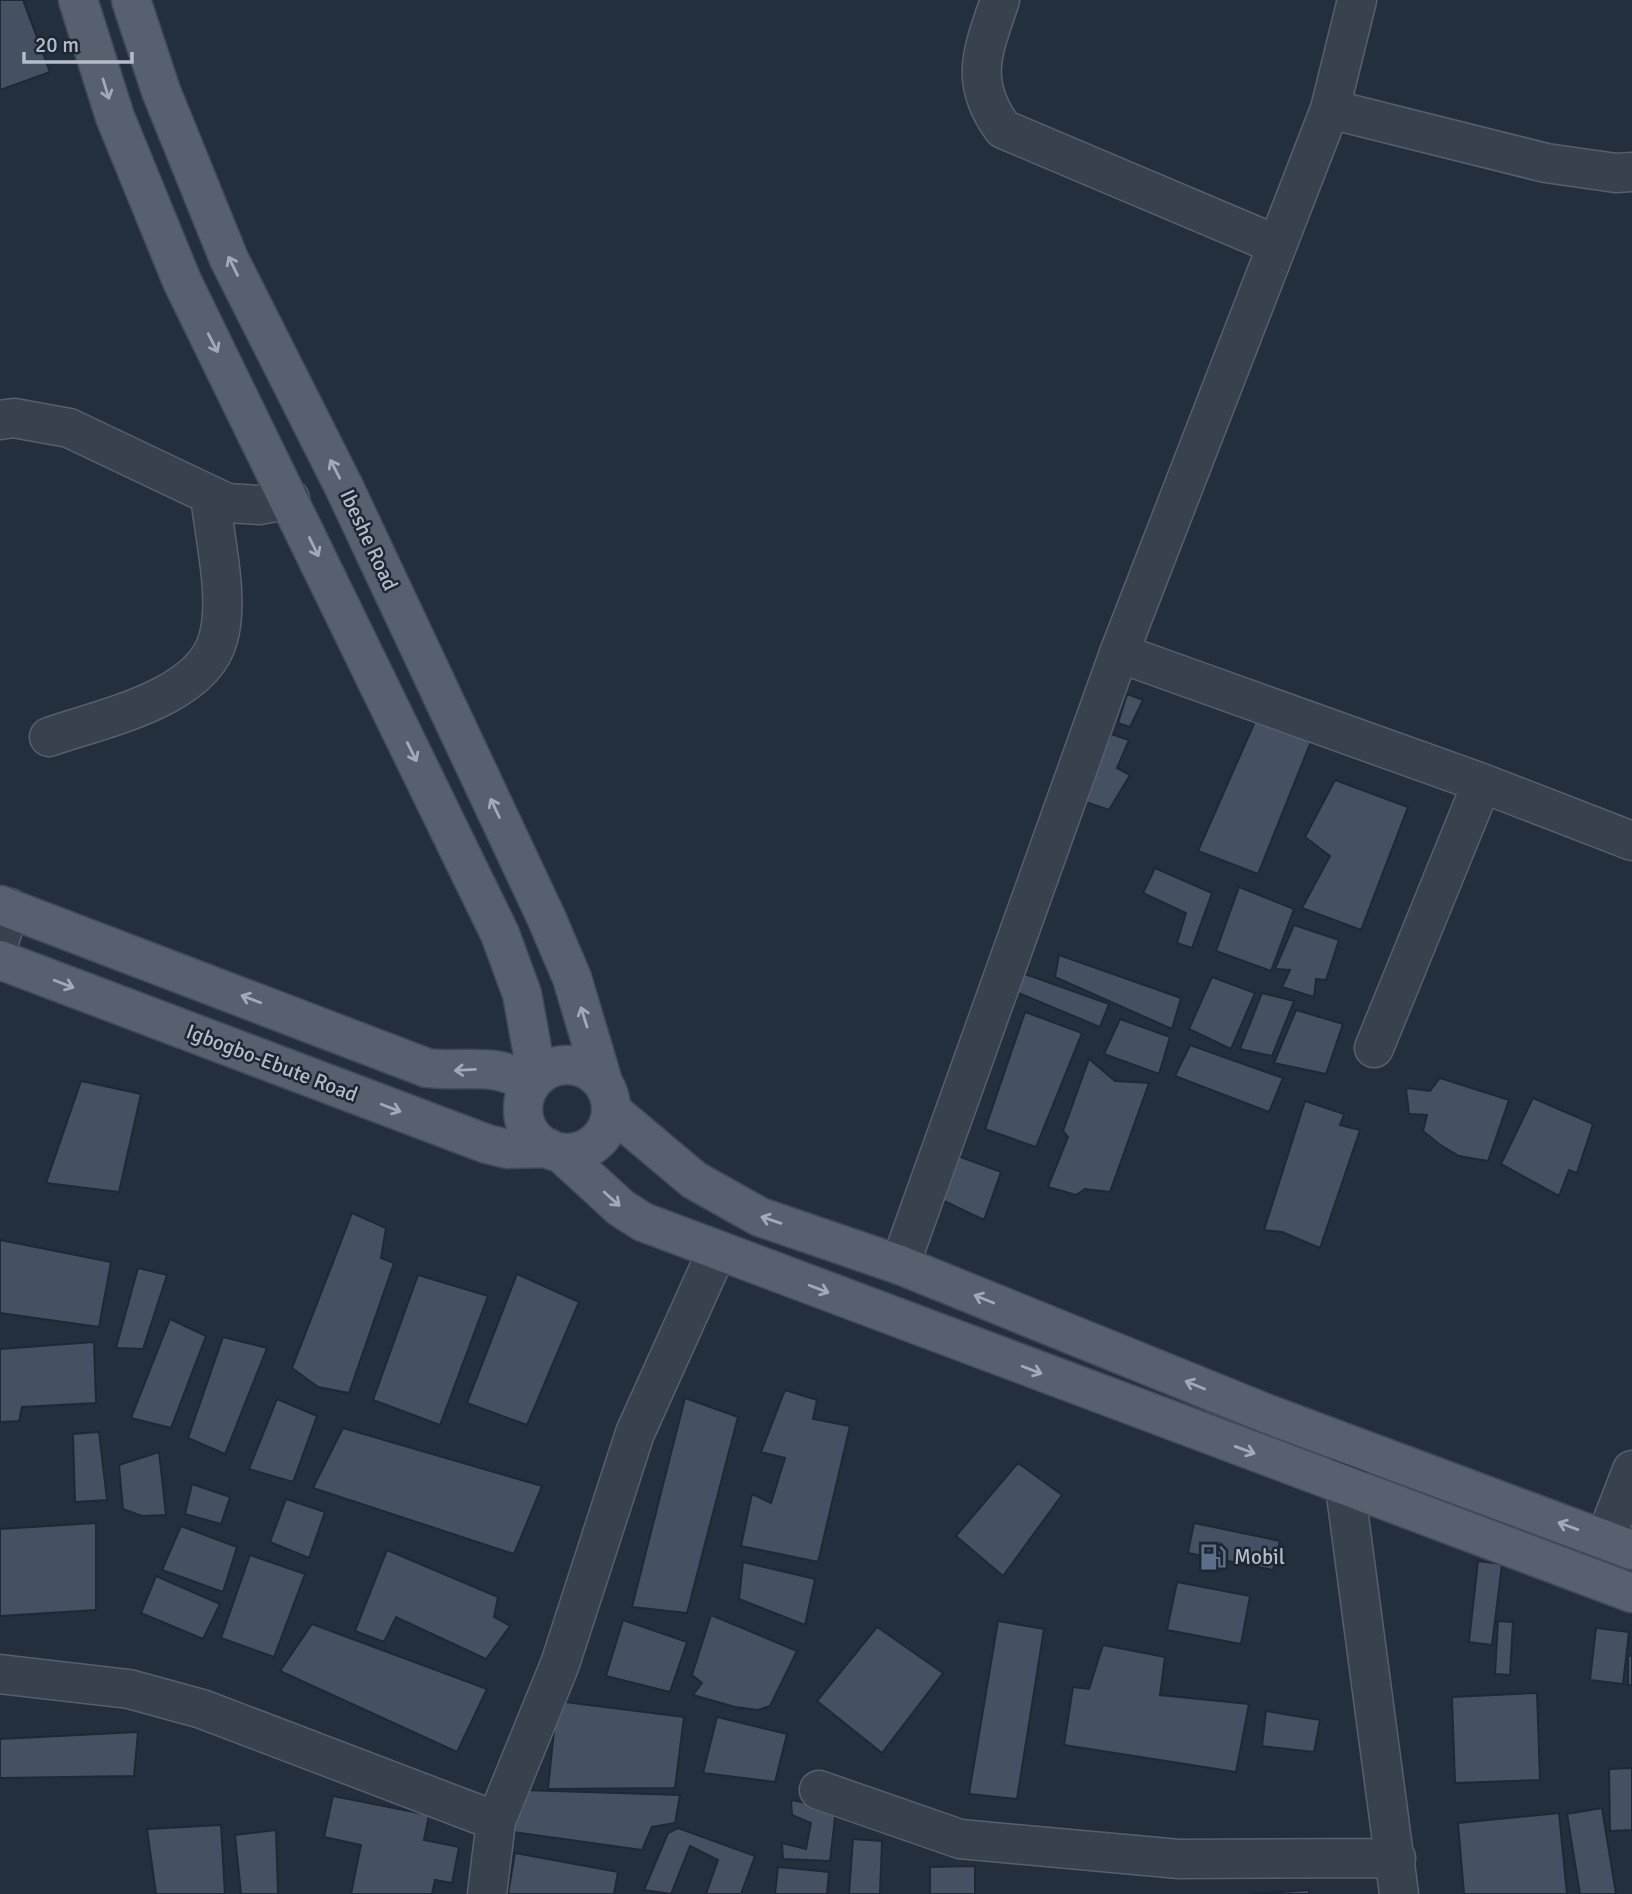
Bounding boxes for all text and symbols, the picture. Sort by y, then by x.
scale bar [24,21,133,65]
text: 20 m [35,32,79,58]
one-way arrow [100,77,113,99]
one-way arrow [225,256,239,277]
one-way arrow [206,332,220,353]
one-way arrow [328,459,342,480]
street label: Ibeshe Road [334,485,404,595]
one-way arrow [307,536,321,557]
one-way arrow [406,741,420,762]
one-way arrow [487,798,501,819]
one-way arrow [52,979,74,991]
one-way arrow [241,992,262,1005]
one-way arrow [576,1006,589,1028]
street label: Igbogbo-Ebute Road [183,1018,361,1108]
one-way arrow [455,1064,477,1077]
one-way arrow [379,1103,401,1116]
one-way arrow [603,1191,621,1207]
one-way arrow [760,1213,782,1225]
one-way arrow [808,1284,830,1297]
one-way arrow [974,1292,996,1305]
one-way arrow [1021,1364,1043,1377]
one-way arrow [1185,1377,1206,1390]
one-way arrow [1234,1444,1256,1457]
one-way arrow [1558,1519,1580,1531]
fuel station icon: Mobil [1198,1542,1228,1572]
place label: Mobil [1234,1544,1285,1570]

